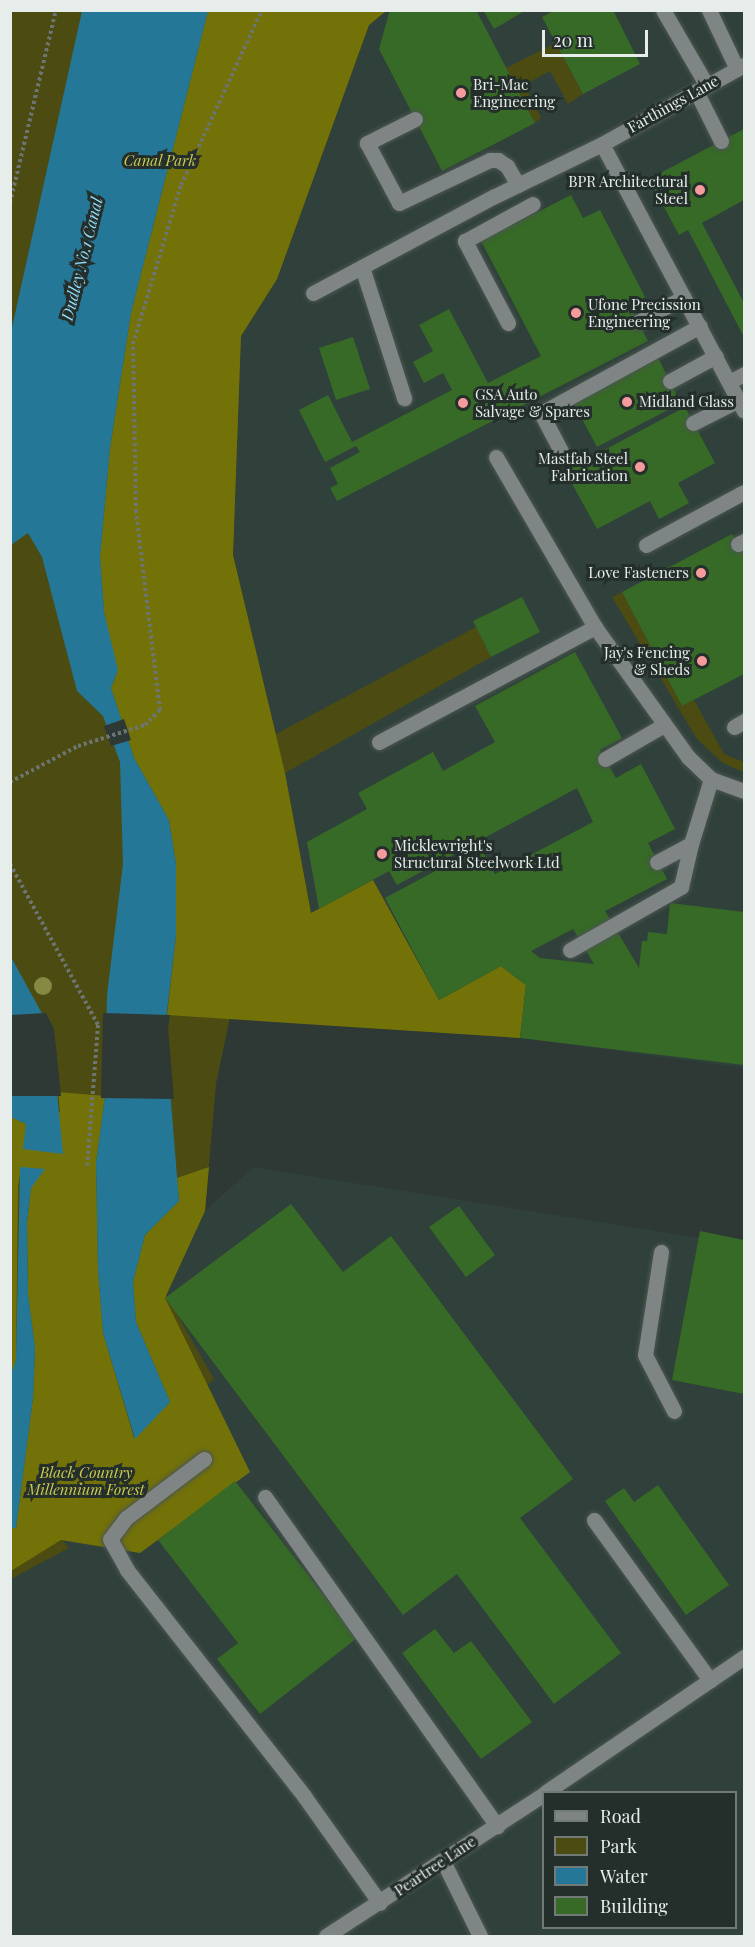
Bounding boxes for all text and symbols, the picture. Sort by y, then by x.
scale bar [545,18,652,56]
text: 20 m [553,28,593,52]
street label: Farthings Lane [625,72,721,136]
place label: Bri-Mac Engineering [473,75,555,110]
marker: Bri-Mac Engineering [454,86,468,100]
park label: Canal Park [123,152,197,170]
place label: BPR Architectural Steel [568,172,688,207]
marker: BPR Architectural Steel [693,183,707,197]
water label: Dudley No.1 Canal [57,195,107,323]
place label: Ufone Precission Engineering [588,295,701,330]
marker: Ufone Precission Engineering [569,306,583,320]
place label: GSA Auto Salvage & Spares [475,385,590,420]
place label: Midland Glass [639,393,734,411]
marker: Midland Glass [620,395,634,409]
marker: GSA Auto Salvage & Spares [456,396,470,410]
place label: Mastfab Steel Fabrication [538,449,628,484]
marker: Mastfab Steel Fabrication [633,460,647,474]
place label: Love Fasteners [588,564,689,582]
marker: Love Fasteners [694,566,708,580]
place label: Jay's Fencing & Sheds [604,643,690,678]
marker: Jay's Fencing & Sheds [695,654,709,668]
place label: Micklewright's Structural Steelwork Ltd [394,836,560,871]
marker: Micklewright's Structural Steelwork Ltd [375,847,389,861]
park label: Black Country Millennium Forest [27,1463,145,1498]
legend [542,1791,737,1929]
text: Road [600,1804,641,1828]
street label: Peartree Lane [391,1832,479,1900]
text: Park [600,1834,637,1858]
text: Water [600,1864,648,1888]
text: Building [600,1894,668,1918]

